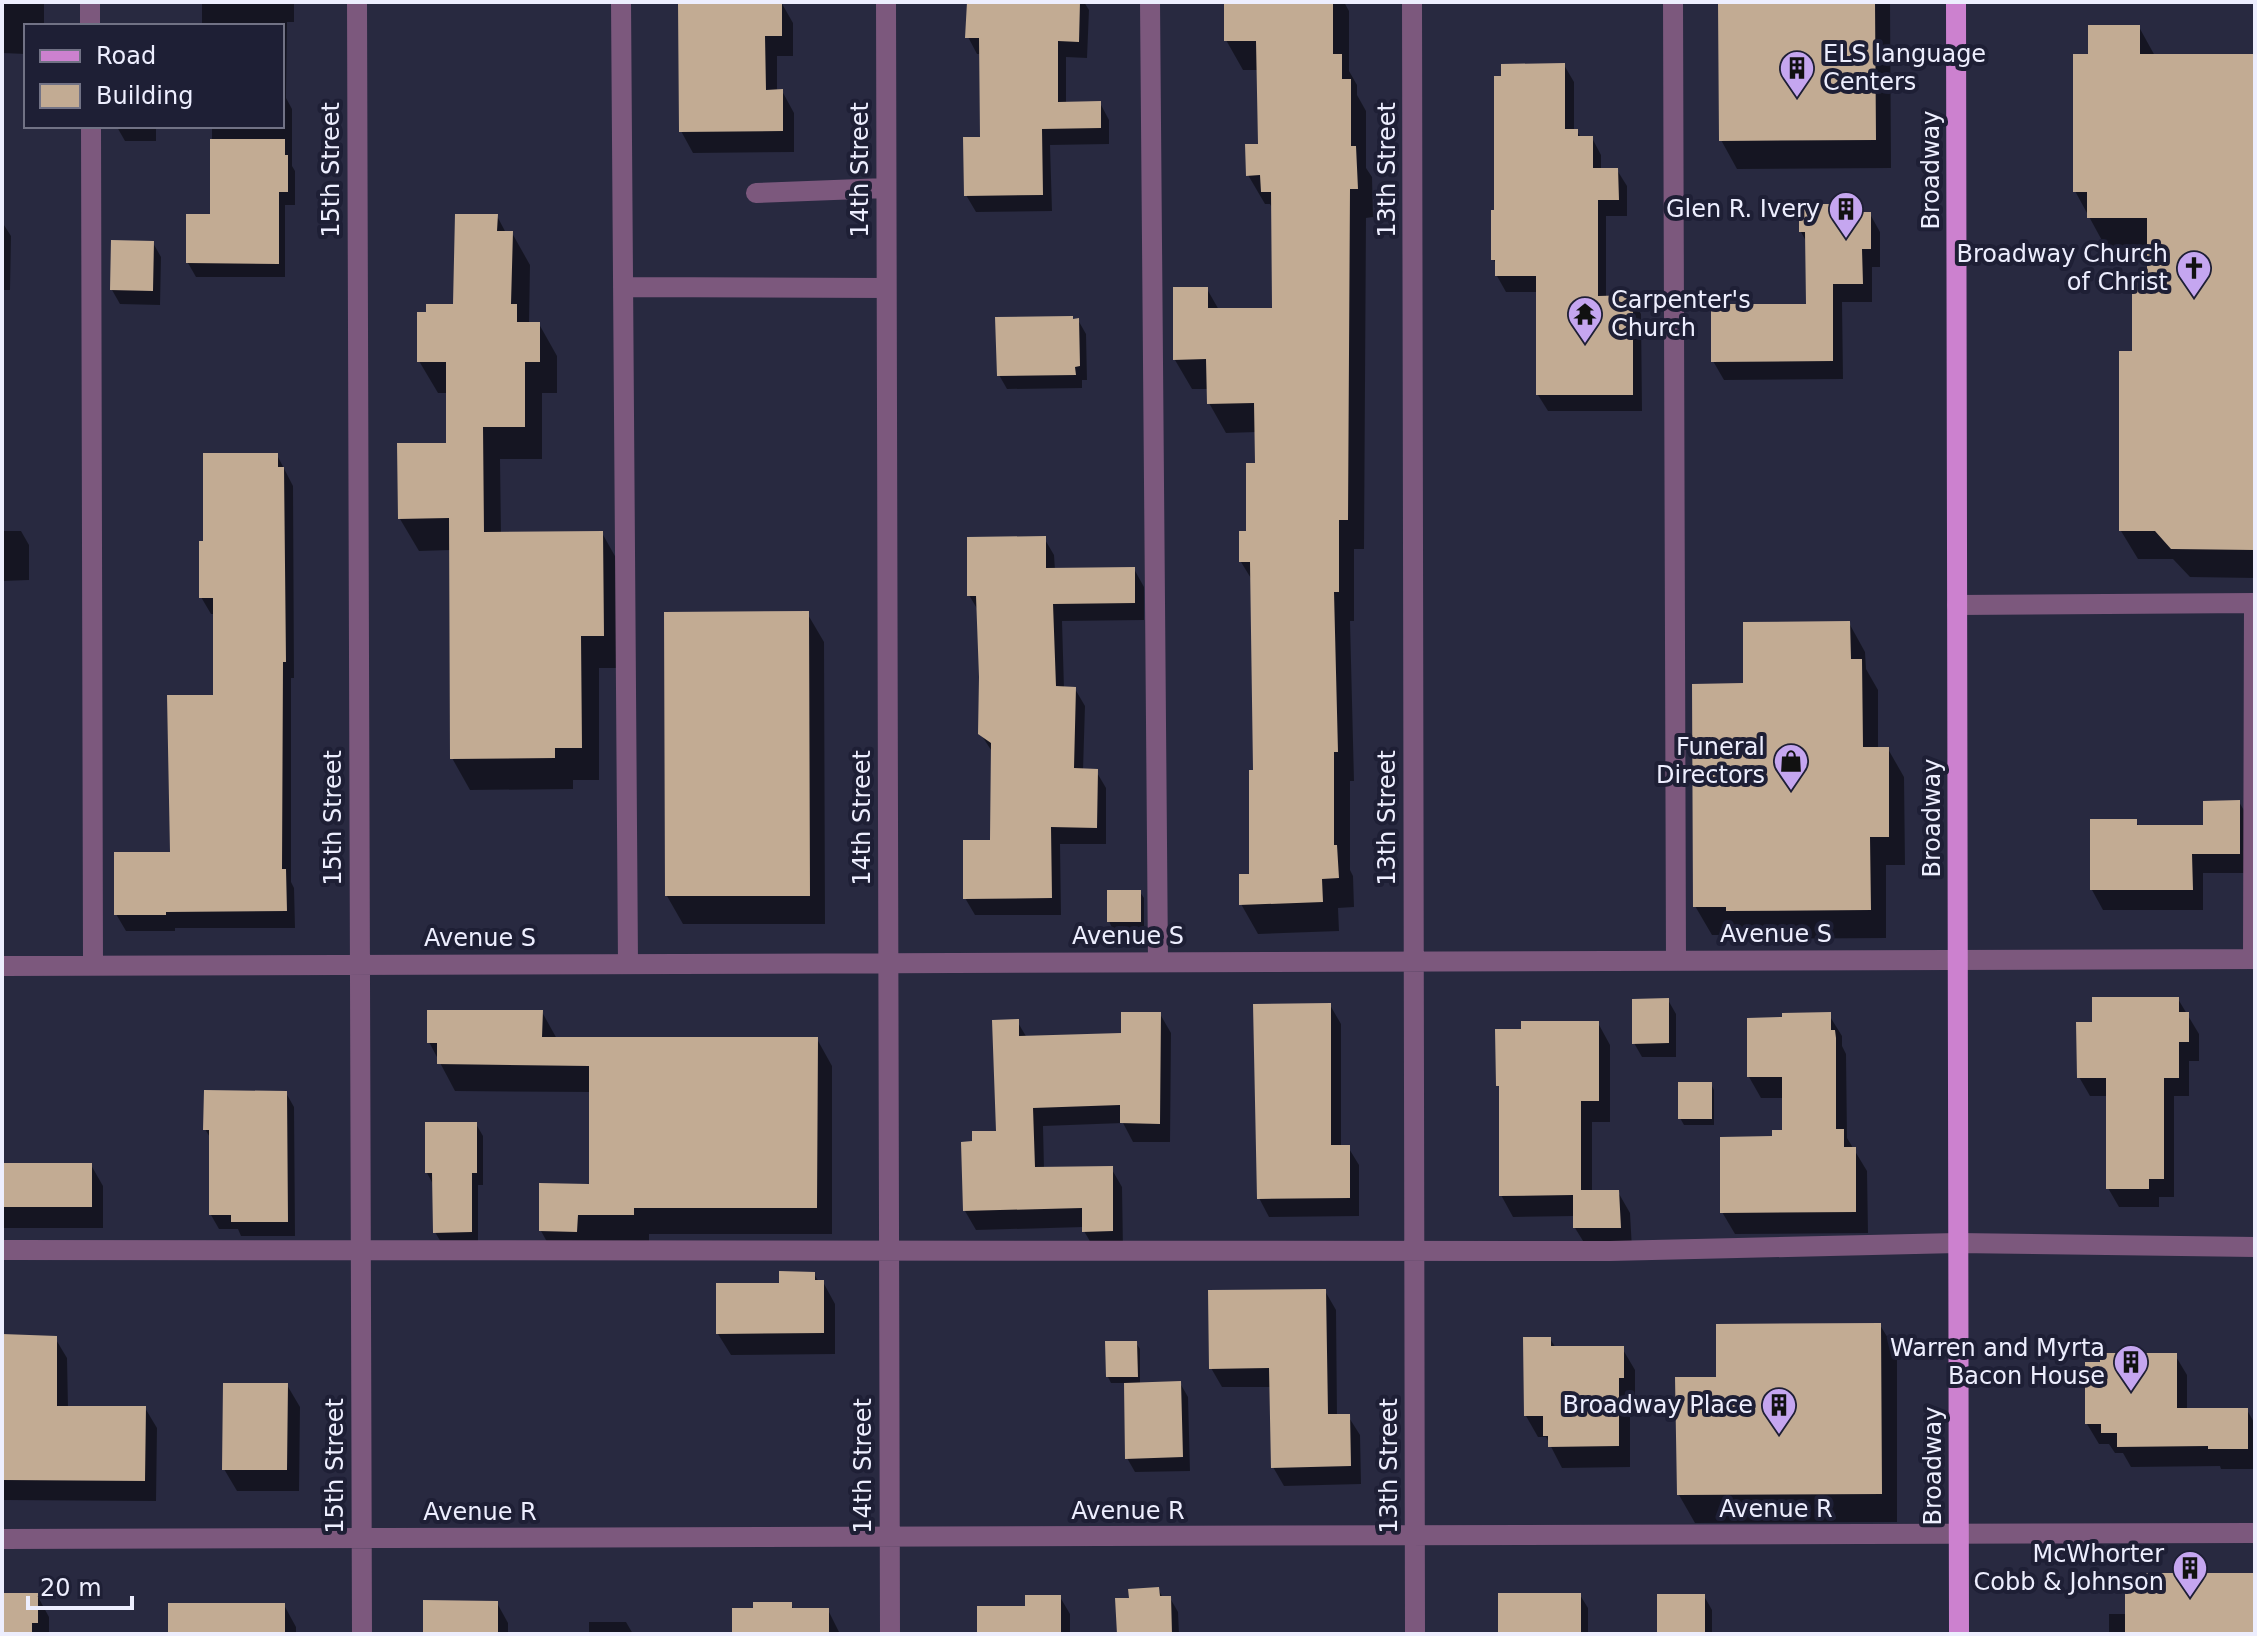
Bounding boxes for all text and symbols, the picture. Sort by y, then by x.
legend [24,24,284,128]
place label: ELS language Centers [1823,40,1986,96]
text: Road [96,42,156,70]
building icon: ELS language Centers [1778,49,1816,99]
text: Building [96,82,193,110]
street label: 15th Street [317,102,345,238]
street label: 14th Street [846,102,874,238]
street label: 13th Street [1373,102,1401,238]
street label: Broadway [1917,111,1945,229]
building icon: Glen R. Ivery [1827,190,1865,240]
place label: Glen R. Ivery [1666,195,1820,223]
place label: Broadway Church of Christ [1956,240,2168,296]
church icon: Broadway Church of Christ [2175,249,2213,299]
place label: Carpenter's Church [1611,286,1751,342]
temple icon: Carpenter's Church [1566,295,1604,345]
place label: Funeral Directors [1656,733,1765,789]
shop icon: Funeral Directors [1772,742,1810,792]
street label: 15th Street [319,750,347,886]
street label: 14th Street [848,750,876,886]
street label: 13th Street [1373,750,1401,886]
street label: Broadway [1918,759,1946,877]
street label: Avenue S [1720,920,1832,948]
street label: Avenue S [1072,922,1184,950]
street label: Avenue S [424,924,536,952]
place label: Warren and Myrta Bacon House [1890,1334,2105,1390]
building icon: Warren and Myrta Bacon House [2112,1343,2150,1393]
building icon: Broadway Place [1760,1386,1798,1436]
place label: Broadway Place [1563,1391,1753,1419]
street label: 15th Street [321,1398,349,1534]
street label: 14th Street [849,1398,877,1534]
street label: 13th Street [1375,1398,1403,1534]
street label: Broadway [1919,1407,1947,1525]
street label: Avenue R [1719,1495,1833,1523]
street label: Avenue R [1071,1497,1185,1525]
street label: Avenue R [423,1498,537,1526]
place label: McWhorter Cobb & Johnson [1974,1540,2164,1596]
building icon: McWhorter Cobb & Johnson [2171,1549,2209,1599]
scale bar [28,1560,132,1610]
text: 20 m [40,1574,102,1602]

